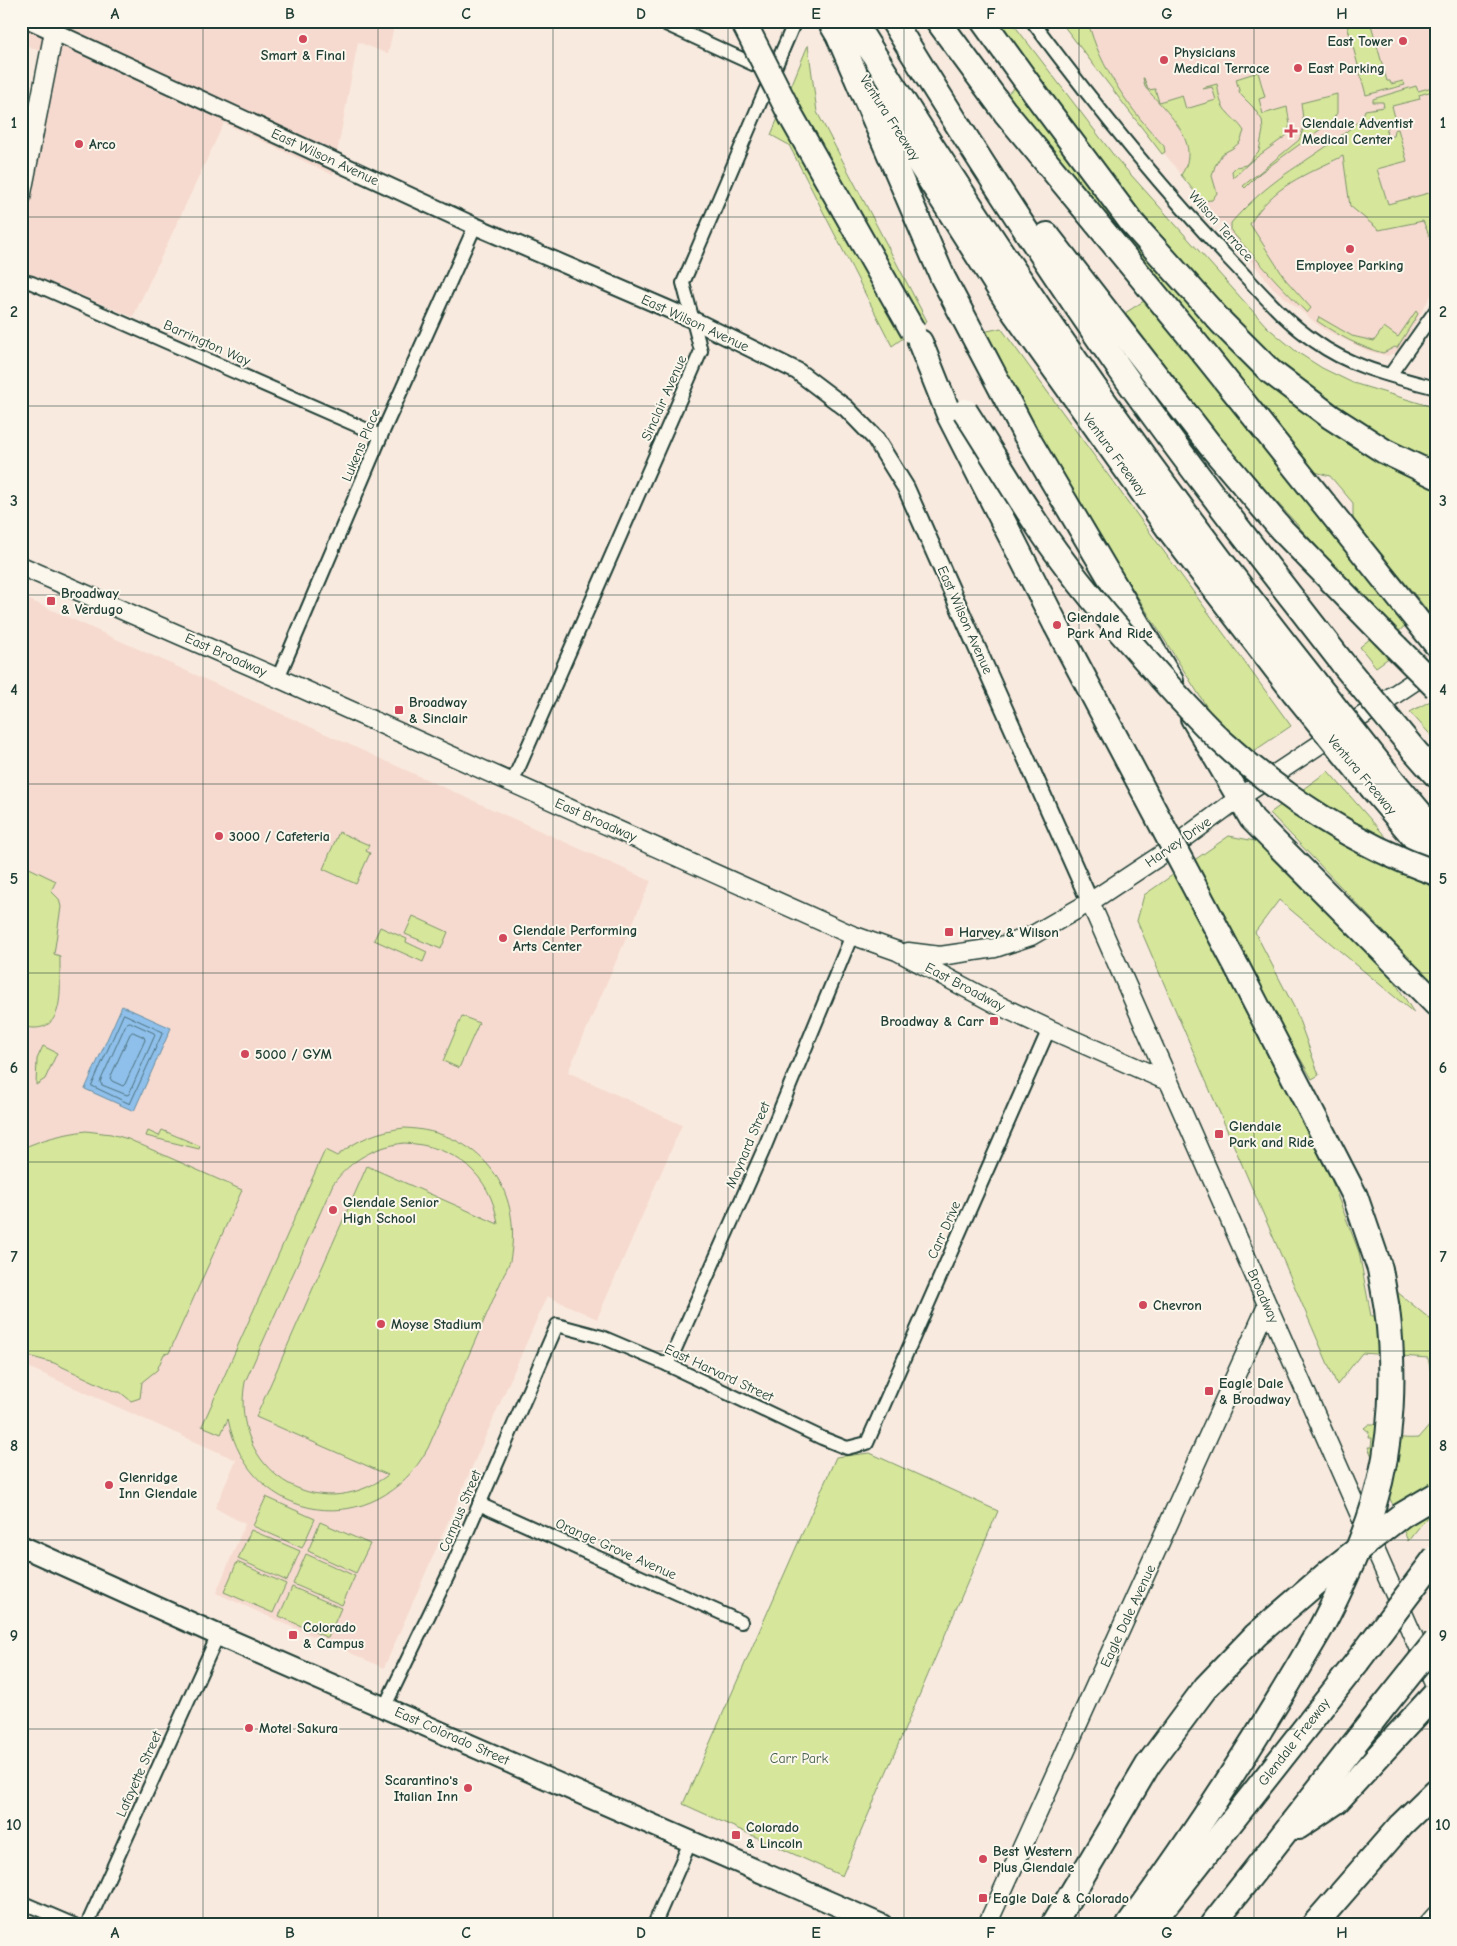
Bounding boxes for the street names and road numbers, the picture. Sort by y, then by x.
street label: Ventura Freeway [856,72,924,165]
street label: East Wilson Avenue [268,125,382,189]
street label: Wilson Terrace [1185,187,1257,265]
street label: East Wilson Avenue [638,291,752,355]
street label: Barrington Way [161,316,254,370]
street label: Sinclair Avenue [638,353,690,443]
street label: Lukens Place [338,406,384,484]
street label: Ventura Freeway [1079,410,1151,501]
street label: East Wilson Avenue [933,563,997,677]
street label: East Broadway [182,629,270,681]
street label: Ventura Freeway [1324,732,1401,819]
street label: East Broadway [552,794,640,846]
street label: Harvey Drive [1142,813,1214,871]
street label: East Broadway [922,959,1008,1015]
street label: Maynard Street [722,1098,774,1191]
street label: Carr Drive [924,1198,964,1262]
street label: Broadway [1244,1266,1283,1326]
street label: East Harvard Street [662,1340,777,1406]
street label: Campus Street [435,1466,485,1555]
street label: Orange Grove Avenue [553,1515,679,1583]
street label: Eagle Dale Avenue [1097,1562,1159,1670]
street label: Glendale Freeway [1255,1694,1334,1789]
street label: East Colorado Street [392,1703,513,1769]
street label: Lafayette Street [112,1727,166,1820]

